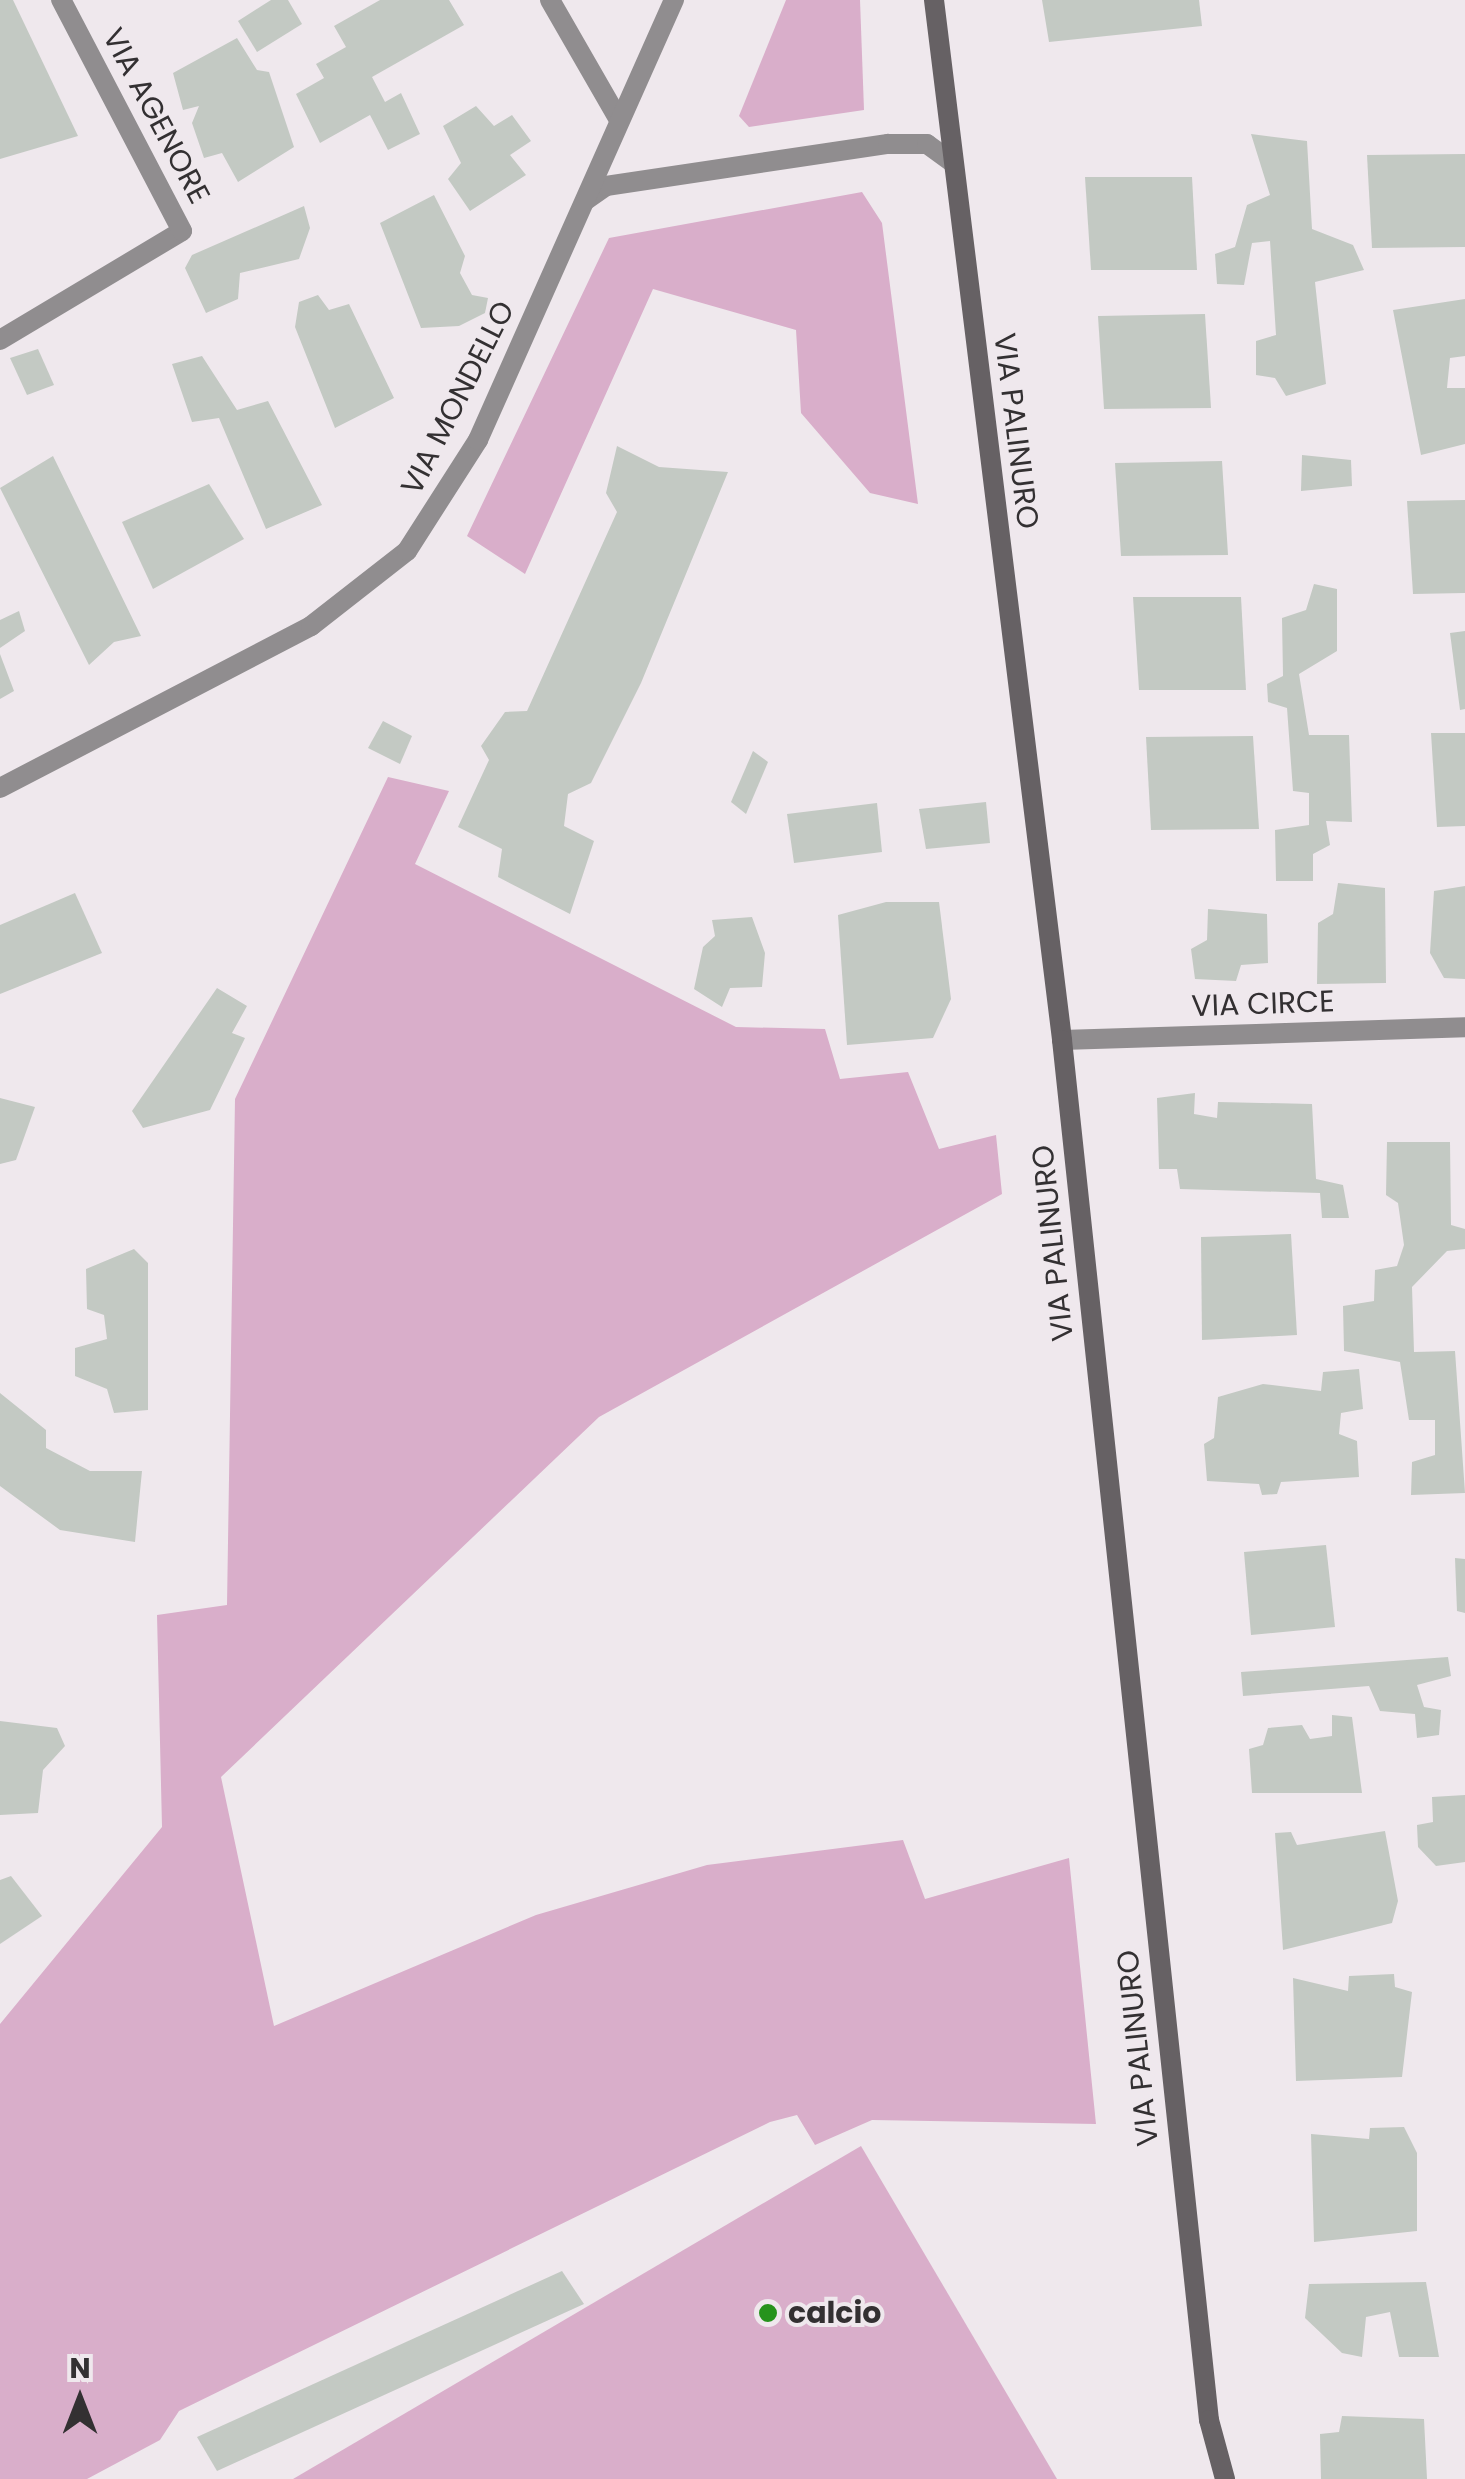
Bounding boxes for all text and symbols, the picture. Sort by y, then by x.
street label: VIA AGENORE [95,22,217,210]
street label: VIA MONDELLO [394,295,522,501]
street label: VIA PALINURO [986,331,1046,531]
street label: VIA CIRCE [1191,984,1335,1024]
street label: VIA PALINURO [1025,1143,1081,1343]
street label: VIA PALINURO [1110,1948,1166,2148]
place label: calcio [788,2295,881,2331]
marker: calcio [757,2302,779,2324]
north arrow [30,2349,130,2449]
text: N [69,2349,91,2388]

